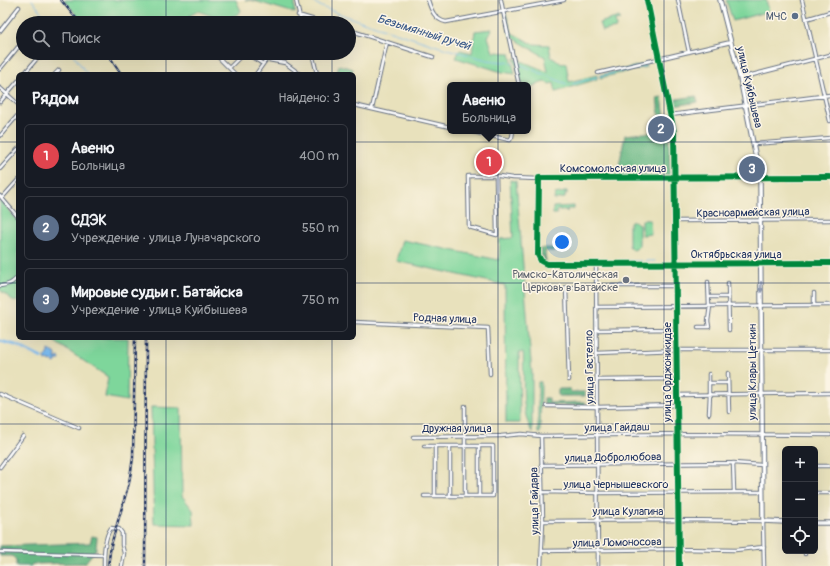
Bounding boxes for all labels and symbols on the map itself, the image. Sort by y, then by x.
place label: МЧС [766,10,787,23]
water label: Безымянный ручей [375,11,473,54]
marker: МЧС [790,11,800,21]
street label: улица Куйбышева [734,44,765,129]
pin: 2 [648,114,674,144]
pin: 1 [476,147,502,177]
pin: 3 [739,154,765,184]
street label: Комсомольская улица [560,162,666,175]
street label: Красноармейская улица [696,205,810,220]
your location [552,232,572,252]
street label: Октябрьская улица [690,248,782,261]
place label: Римско-Католическая Церковь в Батайске [512,268,619,294]
marker: Римско-Католическая Церковь в Батайске [621,275,631,285]
one-way arrow [758,281,764,294]
street label: Родная улица [413,311,477,326]
street label: улица Орджоникидзе [661,322,674,423]
street label: улица Клары Цеткин [746,324,759,421]
street label: улица Гастелло [582,330,597,405]
street label: улица Гайдаш [583,420,650,435]
street label: Дружная улица [421,422,492,435]
street label: улица Добролюбова [563,450,662,465]
street label: улица Гайдара [527,467,542,536]
street label: улица Чернышевского [562,478,669,491]
street label: улица Кулагина [592,505,663,518]
street label: улица Ломоносова [571,535,662,550]

